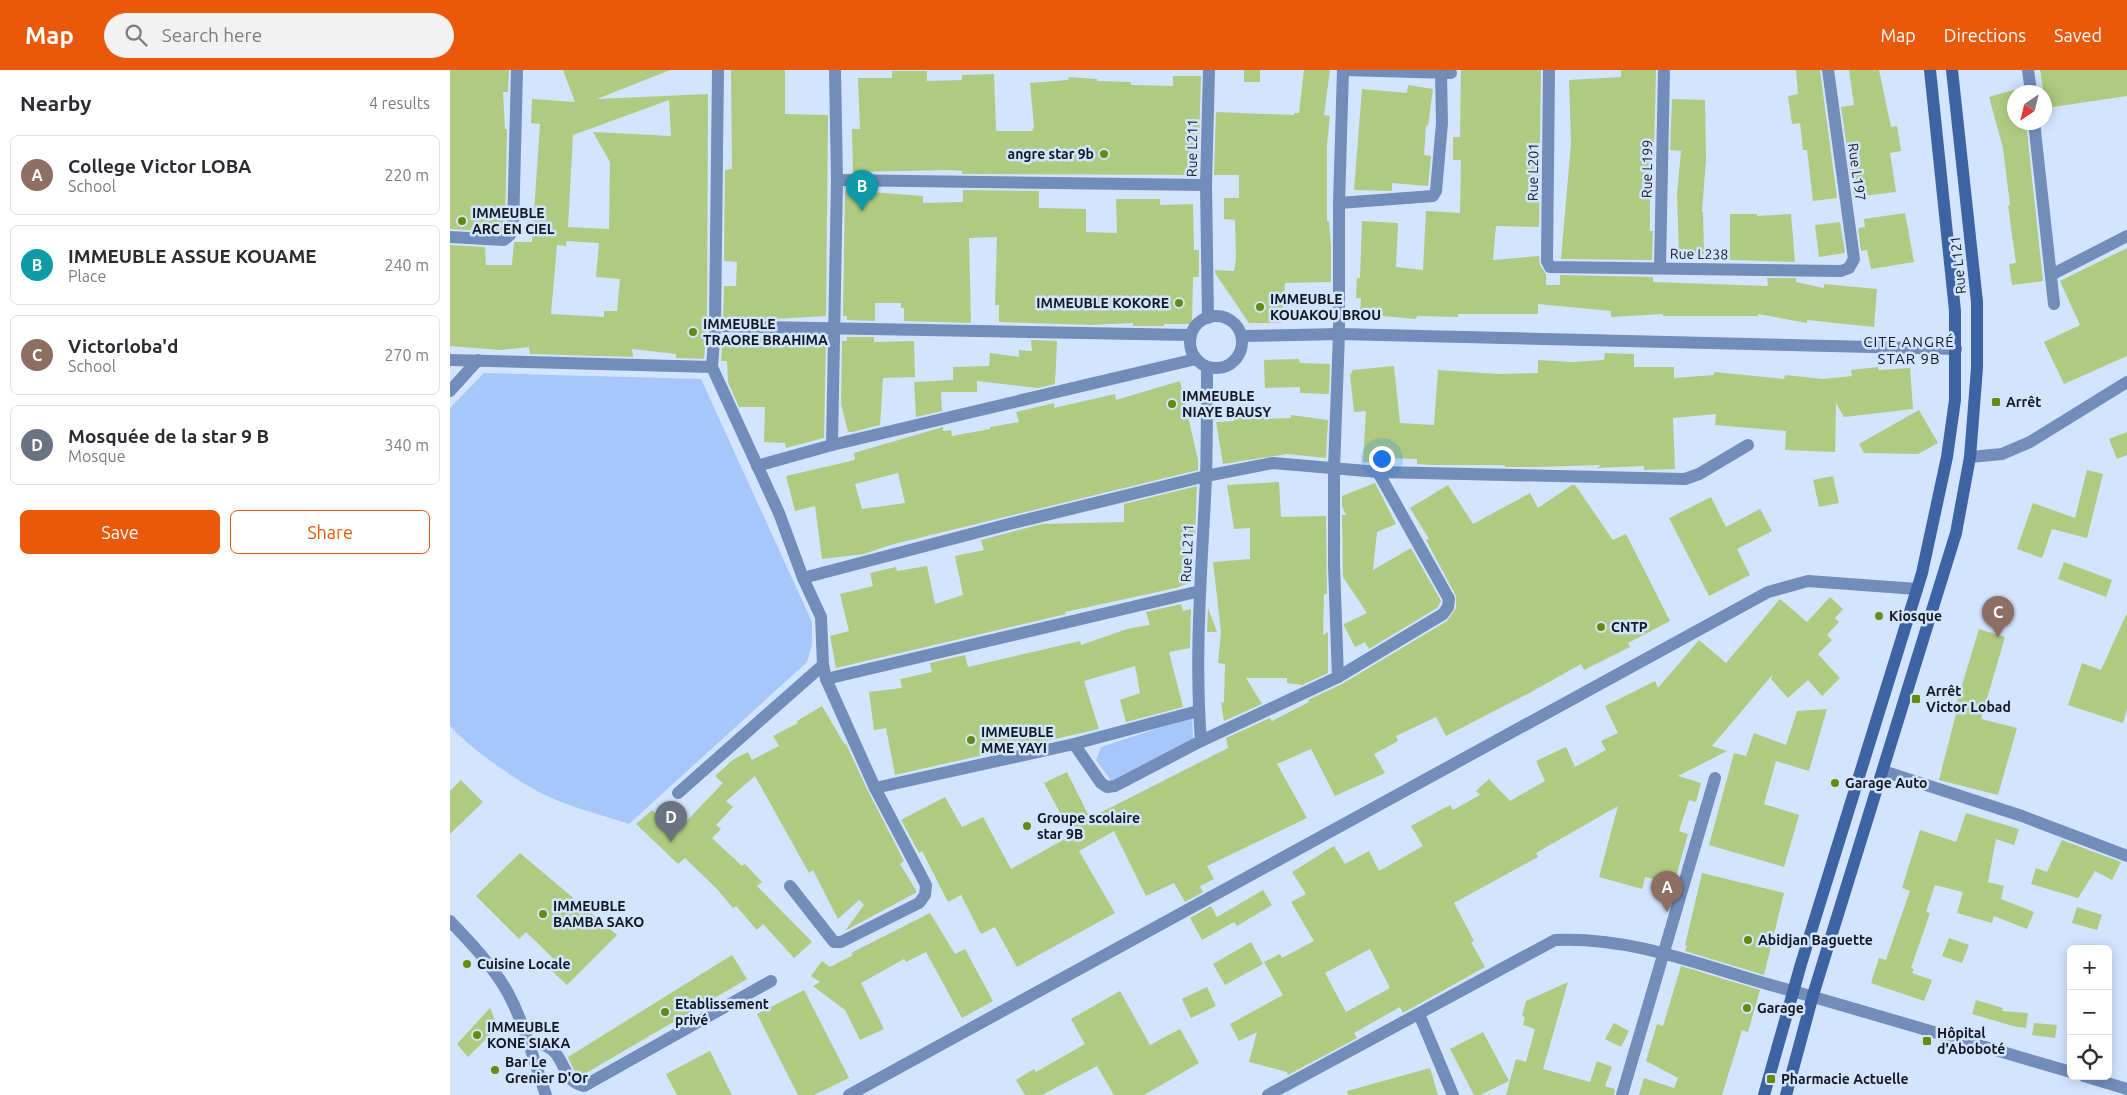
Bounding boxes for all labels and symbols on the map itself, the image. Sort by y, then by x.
north arrow [2007,85,2052,130]
street label: Rue L211 [1183,119,1201,177]
street label: Rue L199 [1638,140,1656,198]
street label: Rue L197 [1845,142,1869,202]
street label: Rue L201 [1524,143,1542,201]
place label: angre star 9b [1008,146,1094,162]
marker: angre star 9b [1098,148,1110,160]
pin: B [846,170,878,211]
place label: IMMEUBLE ARC EN CIEL [472,205,555,237]
marker: IMMEUBLE ARC EN CIEL [456,215,468,227]
street label: Rue L121 [1947,235,1969,295]
street label: Rue L238 [1670,245,1728,263]
place label: IMMEUBLE KOUAKOU BROU [1270,291,1381,323]
place label: IMMEUBLE KOKORE [1036,295,1169,311]
marker: IMMEUBLE KOKORE [1173,297,1185,309]
marker: IMMEUBLE KOUAKOU BROU [1254,301,1266,313]
place label: IMMEUBLE TRAORE BRAHIMA [703,316,828,348]
marker: IMMEUBLE TRAORE BRAHIMA [687,326,699,338]
district label: CITE ANGRÉ STAR 9B [1863,333,1955,367]
place label: IMMEUBLE NIAYE BAUSY [1182,388,1271,420]
place label: Arrêt [2006,394,2041,410]
marker: Arrêt [1990,396,2002,408]
marker: IMMEUBLE NIAYE BAUSY [1166,398,1178,410]
your location [1369,446,1395,472]
street label: Rue L211 [1177,523,1197,583]
pin: C [1982,596,2014,637]
place label: Kiosque [1889,608,1942,624]
marker: Kiosque [1873,610,1885,622]
place label: CNTP [1611,619,1648,635]
marker: CNTP [1595,621,1607,633]
place label: Arrêt Victor Lobad [1926,683,2011,715]
marker: Arrêt Victor Lobad [1910,693,1922,705]
place label: IMMEUBLE MME YAYI [981,724,1054,756]
marker: IMMEUBLE MME YAYI [965,734,977,746]
place label: Garage Auto [1845,775,1927,791]
marker: Garage Auto [1829,777,1841,789]
pin: D [655,801,687,842]
place label: Groupe scolaire star 9B [1037,810,1140,842]
marker: Groupe scolaire star 9B [1021,820,1033,832]
pin: A [1651,871,1683,912]
place label: IMMEUBLE BAMBA SAKO [553,898,644,930]
marker: IMMEUBLE BAMBA SAKO [537,908,549,920]
place label: Abidjan Baguette [1758,932,1873,948]
marker: Abidjan Baguette [1742,934,1754,946]
place label: Cuisine Locale [477,956,571,972]
marker: Cuisine Locale [461,958,473,970]
place label: Etablissement privé [675,996,769,1028]
place label: Garage [1757,1000,1804,1016]
marker: Garage [1741,1002,1753,1014]
marker: Etablissement privé [659,1006,671,1018]
place label: IMMEUBLE KONE SIAKA [487,1019,570,1051]
place label: Hôpital d'Aboboté [1937,1025,2005,1057]
marker: IMMEUBLE KONE SIAKA [471,1029,483,1041]
marker: Hôpital d'Aboboté [1921,1035,1933,1047]
place label: Bar Le Grenier D'Or [505,1054,588,1086]
marker: Bar Le Grenier D'Or [489,1064,501,1076]
place label: Pharmacie Actuelle [1781,1071,1909,1087]
marker: Pharmacie Actuelle [1765,1073,1777,1085]

